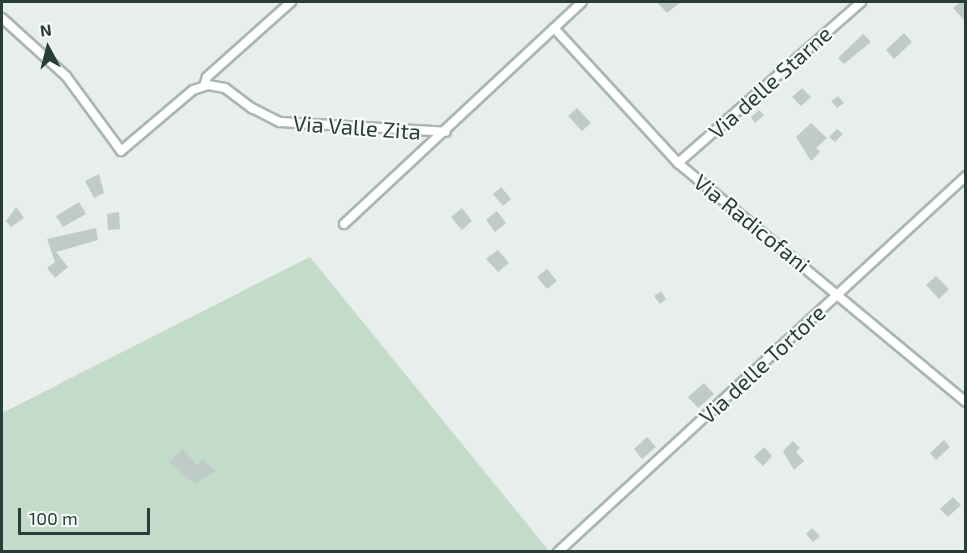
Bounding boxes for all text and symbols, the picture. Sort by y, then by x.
north arrow [18,18,78,78]
text: N [39,20,53,40]
street label: Via delle Starne [703,20,837,144]
street label: Via Valle Zita [292,109,422,145]
street label: Via Radicofani [689,168,815,278]
street label: Via delle Tortore [693,299,831,429]
scale bar [21,496,153,534]
text: 100 m [29,507,78,529]

